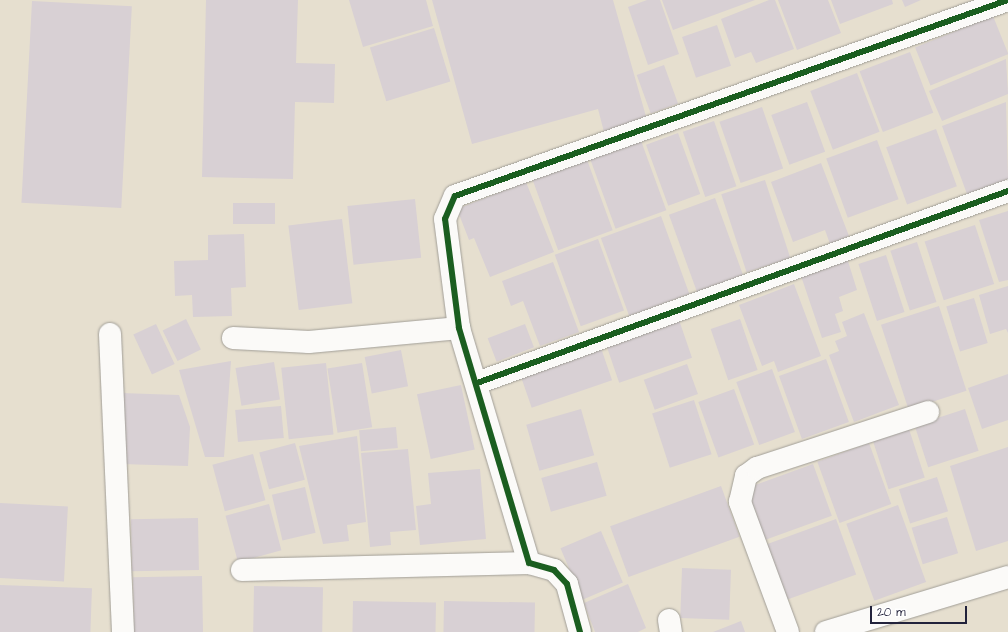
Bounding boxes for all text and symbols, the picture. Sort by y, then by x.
scale bar [872,598,969,624]
text: 20 m [877,604,906,621]

